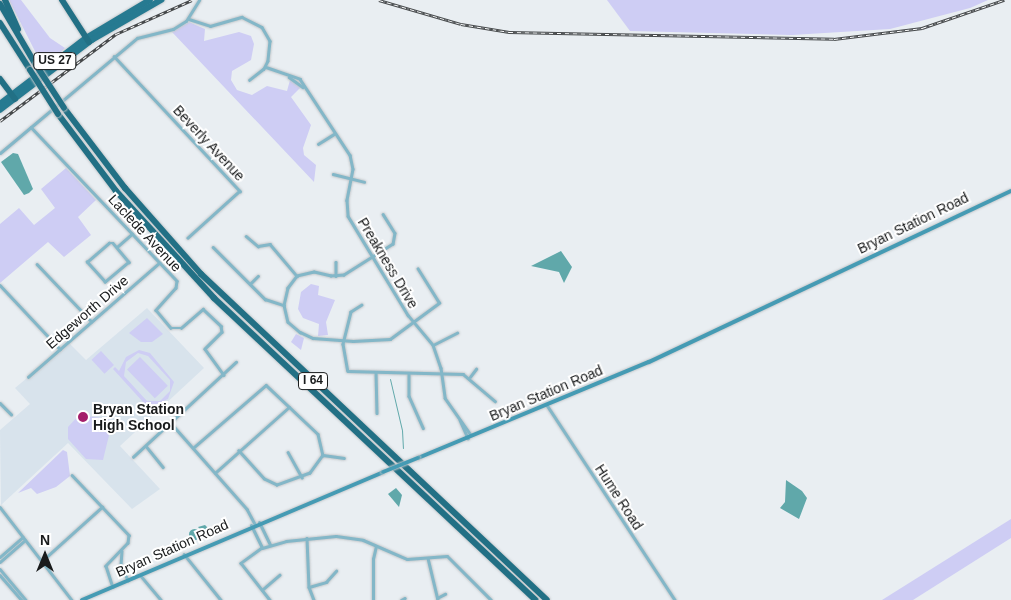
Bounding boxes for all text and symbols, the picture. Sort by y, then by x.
road number: US 27 [32,51,78,70]
street label: Beverly Avenue [170,102,248,184]
street label: Bryan Station Road [855,189,971,257]
street label: Laclede Avenue [105,191,185,275]
street label: Preakness Drive [354,215,422,311]
street label: Edgeworth Drive [42,272,132,352]
street label: Bryan Station Road [487,362,605,424]
road number: I 64 [297,372,329,391]
place label: Bryan Station High School [93,401,184,434]
marker: Bryan Station High School [77,411,89,423]
street label: Hume Road [592,461,646,533]
street label: Bryan Station Road [113,516,231,580]
north arrow [20,530,70,580]
text: N [40,532,50,548]

